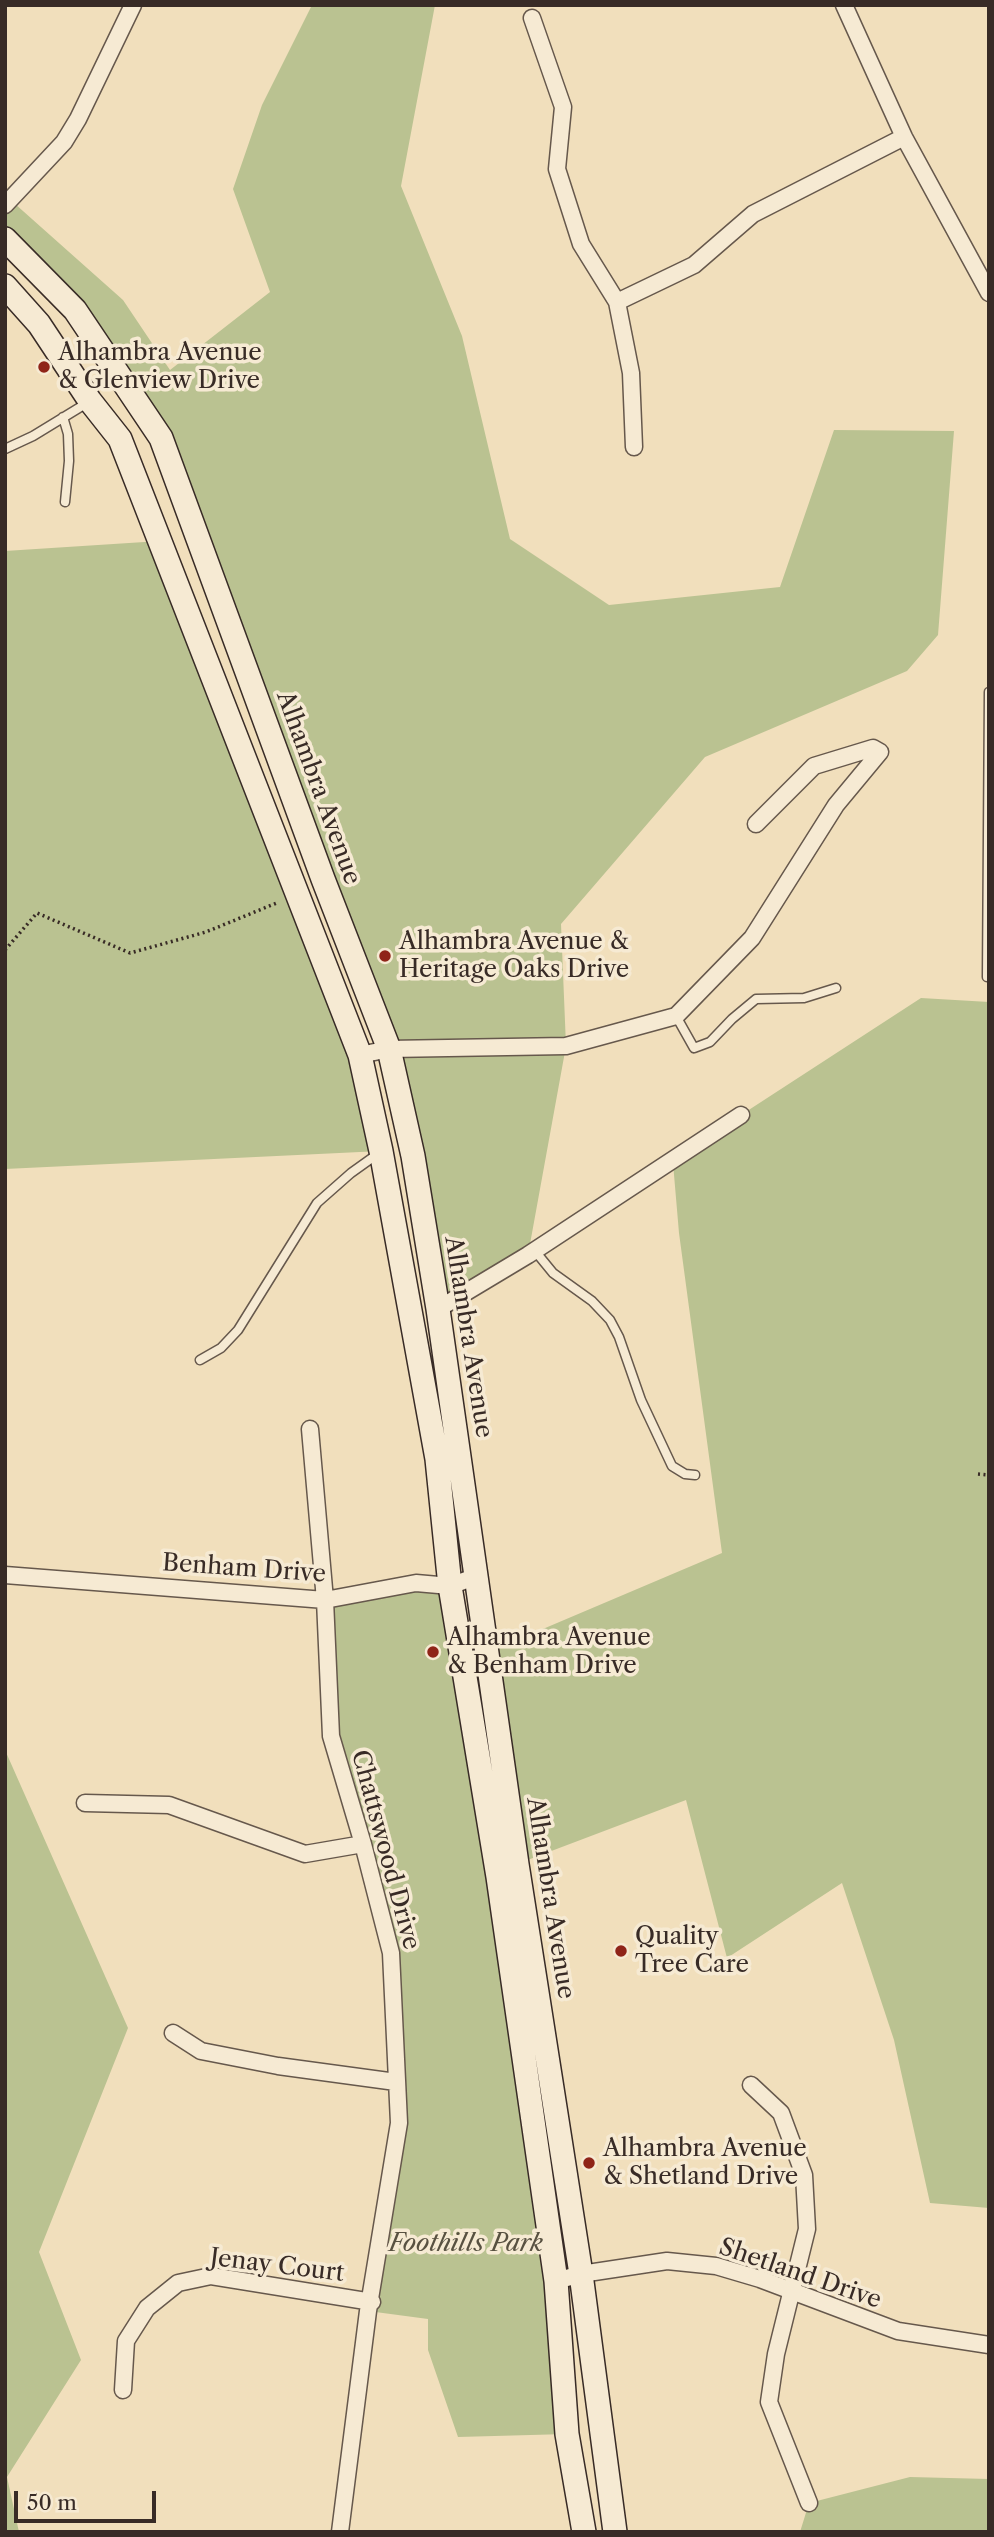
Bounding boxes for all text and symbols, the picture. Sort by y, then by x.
place label: Alhambra Avenue & Glenview Drive [58,339,262,395]
marker: Alhambra Avenue & Glenview Drive [36,359,52,375]
street label: Alhambra Avenue [270,687,366,889]
place label: Alhambra Avenue & Heritage Oaks Drive [399,928,629,984]
marker: Alhambra Avenue & Heritage Oaks Drive [377,948,393,964]
street label: Alhambra Avenue [438,1234,498,1440]
street label: Benham Drive [161,1549,327,1589]
place label: Alhambra Avenue & Benham Drive [447,1624,651,1680]
marker: Alhambra Avenue & Benham Drive [425,1644,441,1660]
street label: Chattswood Drive [344,1747,426,1953]
street label: Alhambra Avenue [520,1795,580,2001]
place label: Quality Tree Care [635,1923,749,1979]
marker: Quality Tree Care [613,1943,629,1959]
place label: Alhambra Avenue & Shetland Drive [603,2135,807,2191]
marker: Alhambra Avenue & Shetland Drive [581,2155,597,2171]
park label: Foothills Park [389,2230,543,2258]
street label: Shetland Drive [715,2233,885,2315]
street label: Jenay Court [208,2243,346,2289]
scale bar [18,2478,159,2522]
text: 50 m [27,2490,77,2515]

